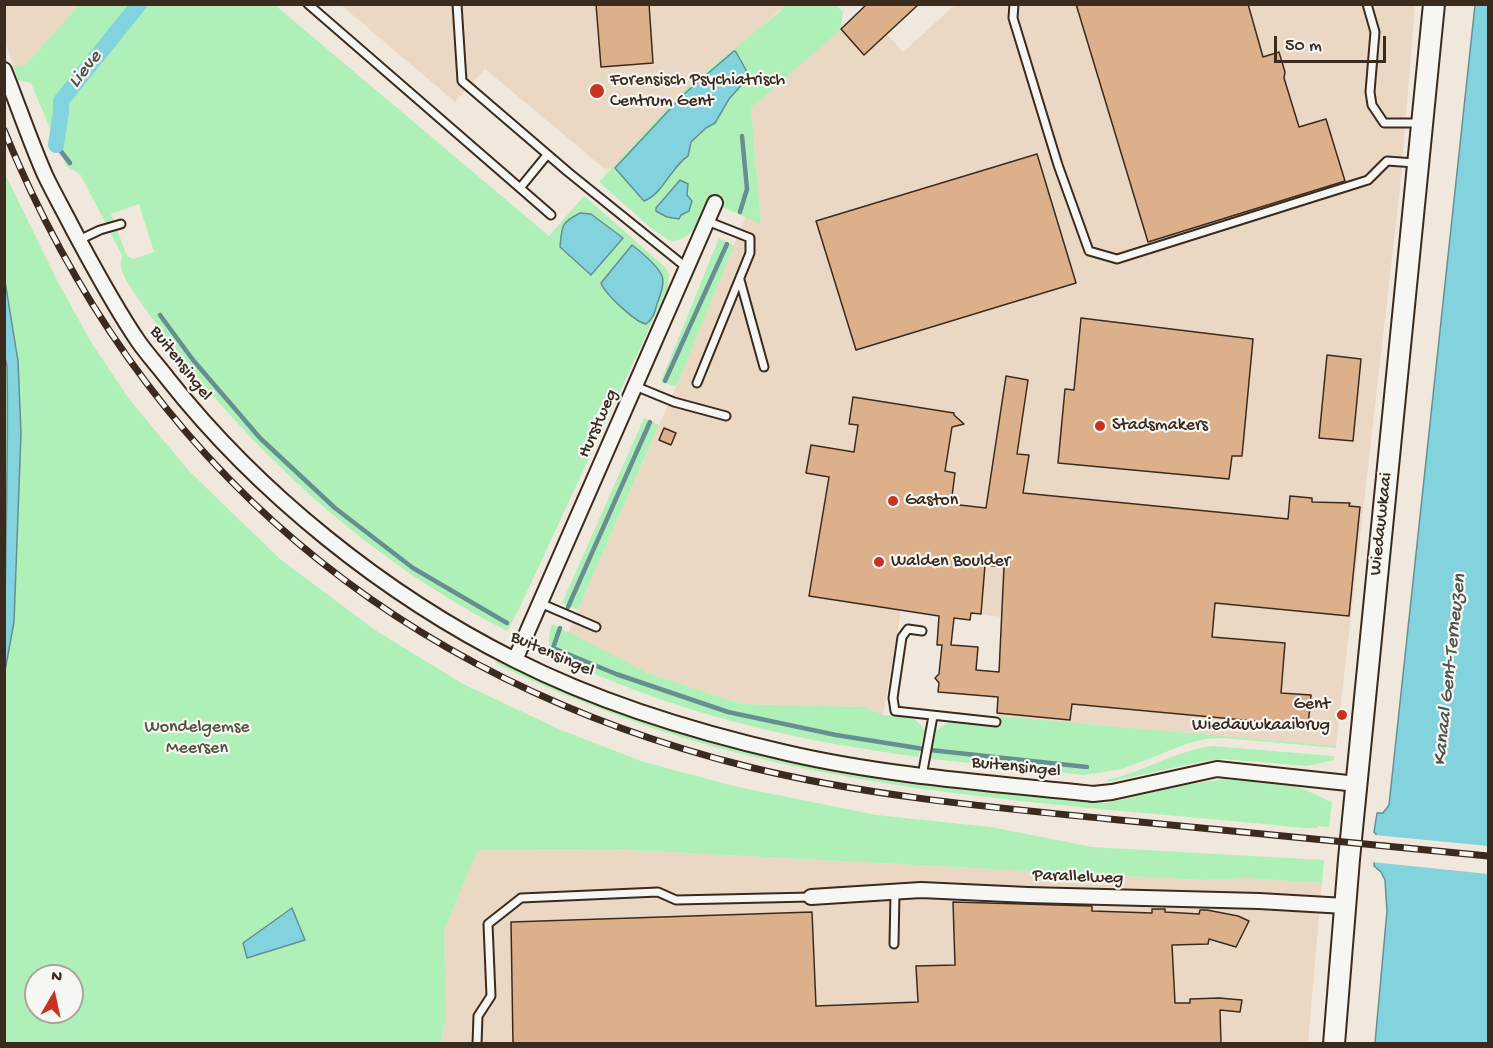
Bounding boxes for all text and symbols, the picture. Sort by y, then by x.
scale bar [1277,24,1390,62]
text: 50 m [1285,36,1322,57]
water label: Lieve [64,46,108,94]
place label: Forensisch Psychiatrisch Centrum Gent [610,70,785,112]
marker: Forensisch Psychiatrisch Centrum Gent [588,82,606,100]
street label: Buitensingel [144,322,216,406]
street label: Hurstweg [574,386,624,462]
place label: Stadsmakers [1112,415,1208,437]
marker: Stadsmakers [1093,419,1107,433]
street label: Wiedauwkaai [1366,471,1398,577]
place label: Gaston [905,490,958,512]
marker: Gaston [886,494,900,508]
place label: Walden Boulder [891,551,1010,573]
marker: Walden Boulder [872,555,886,569]
water label: Kanaal Gent-Terneuzen [1429,573,1473,767]
street label: Buitensingel [507,627,597,683]
place label: Gent Wiedauwkaaibrug [1192,694,1330,736]
marker: Gent Wiedauwkaaibrug [1335,708,1349,722]
park label: Wondelgemse Meersen [144,717,250,760]
street label: Buitensingel [970,753,1062,783]
street label: Parallelweg [1032,866,1124,890]
north arrow [24,964,84,1024]
text: N [50,968,63,988]

